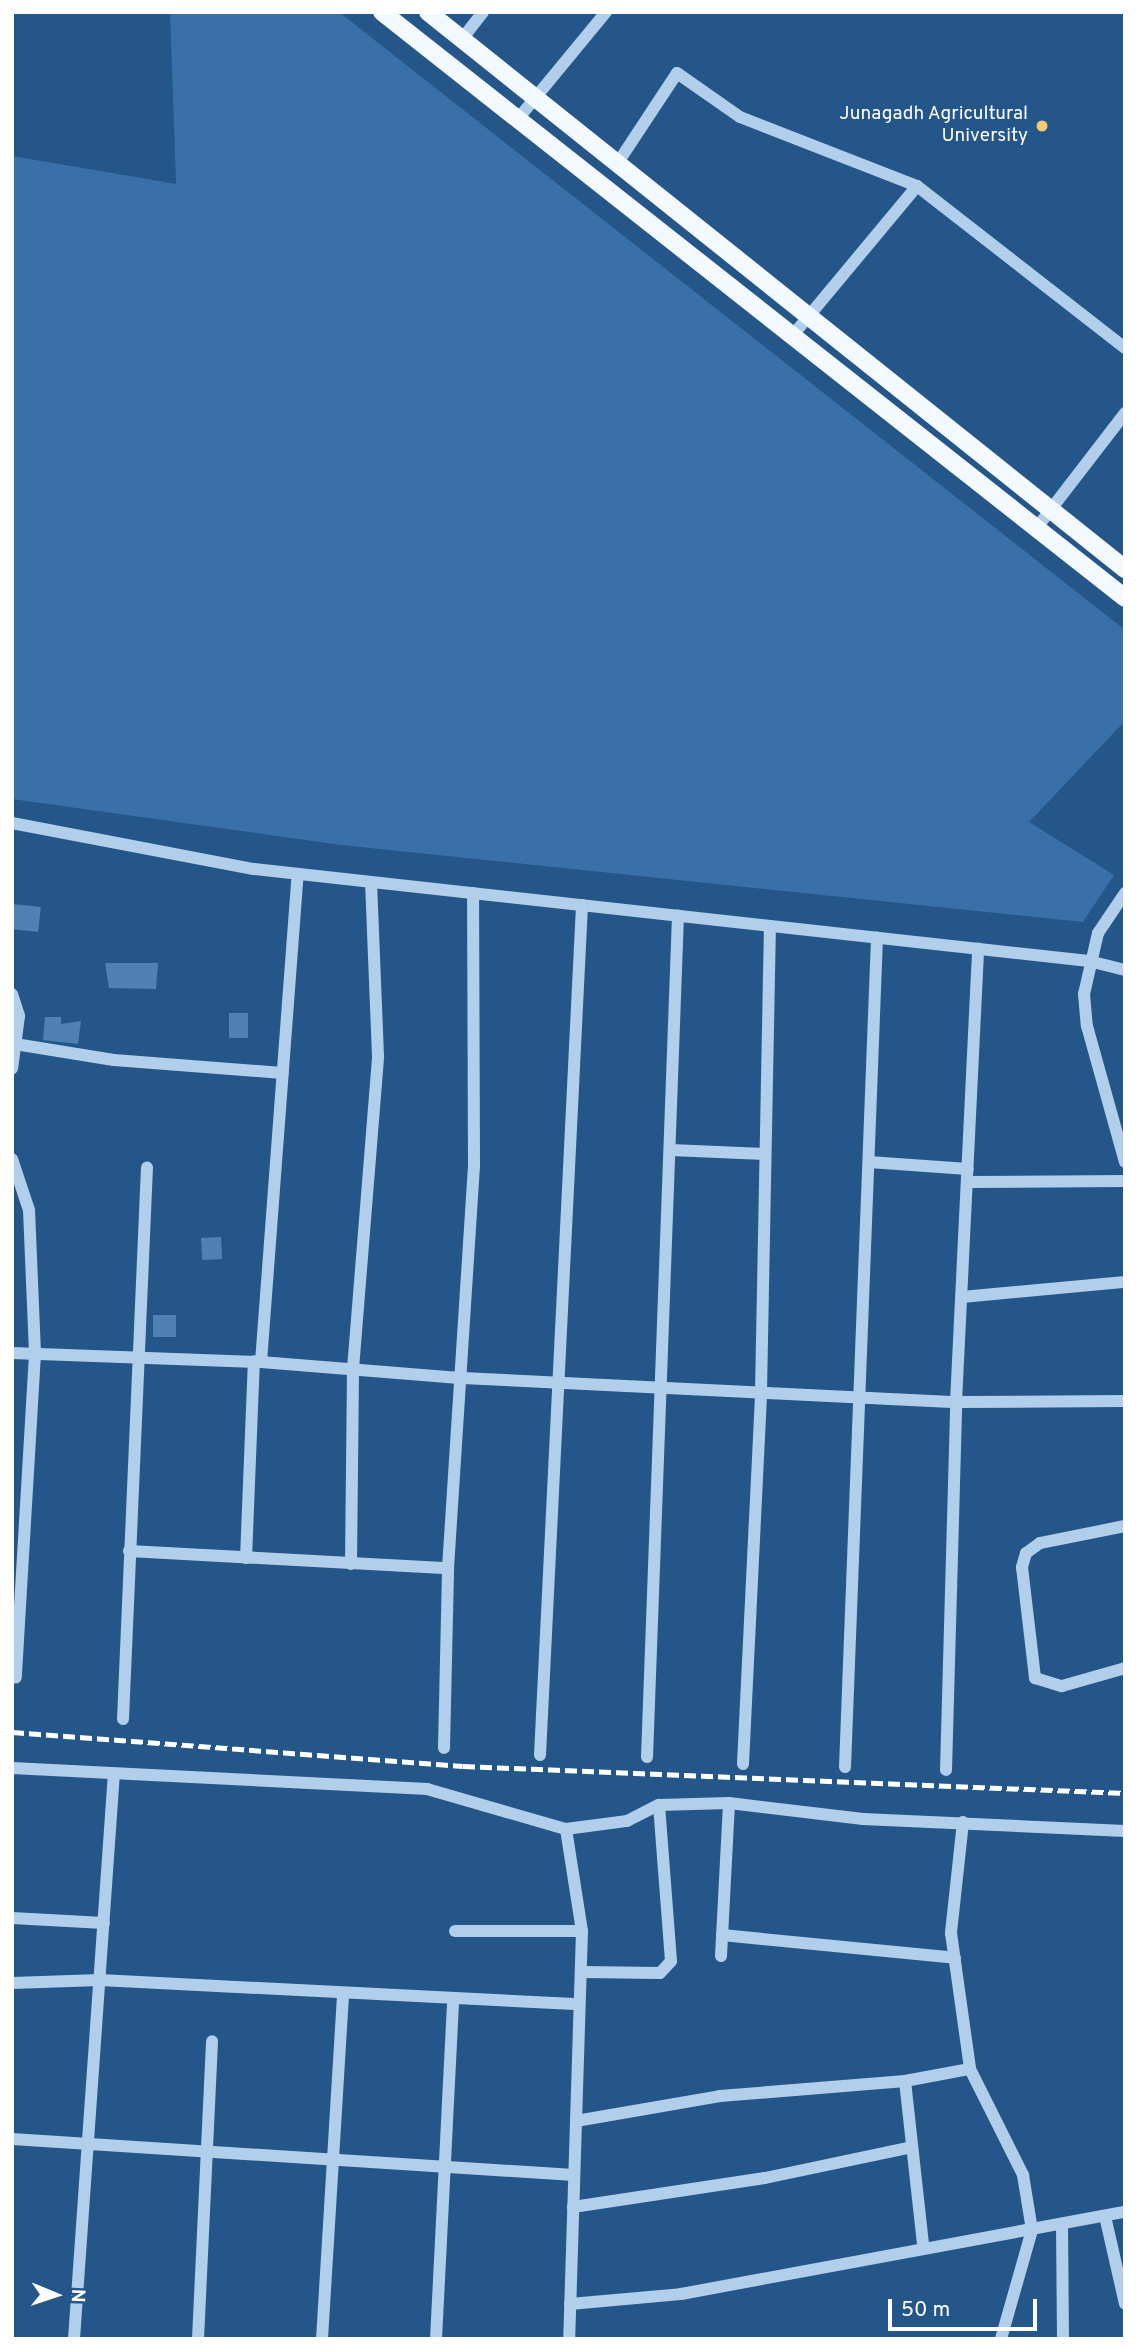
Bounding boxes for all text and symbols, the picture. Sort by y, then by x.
place label: Junagadh Agricultural University [839,104,1028,148]
marker: Junagadh Agricultural University [1034,118,1050,134]
north arrow [21,2260,91,2330]
scale bar [892,2284,1041,2328]
text: N [65,2288,89,2303]
text: 50 m [901,2297,950,2324]

